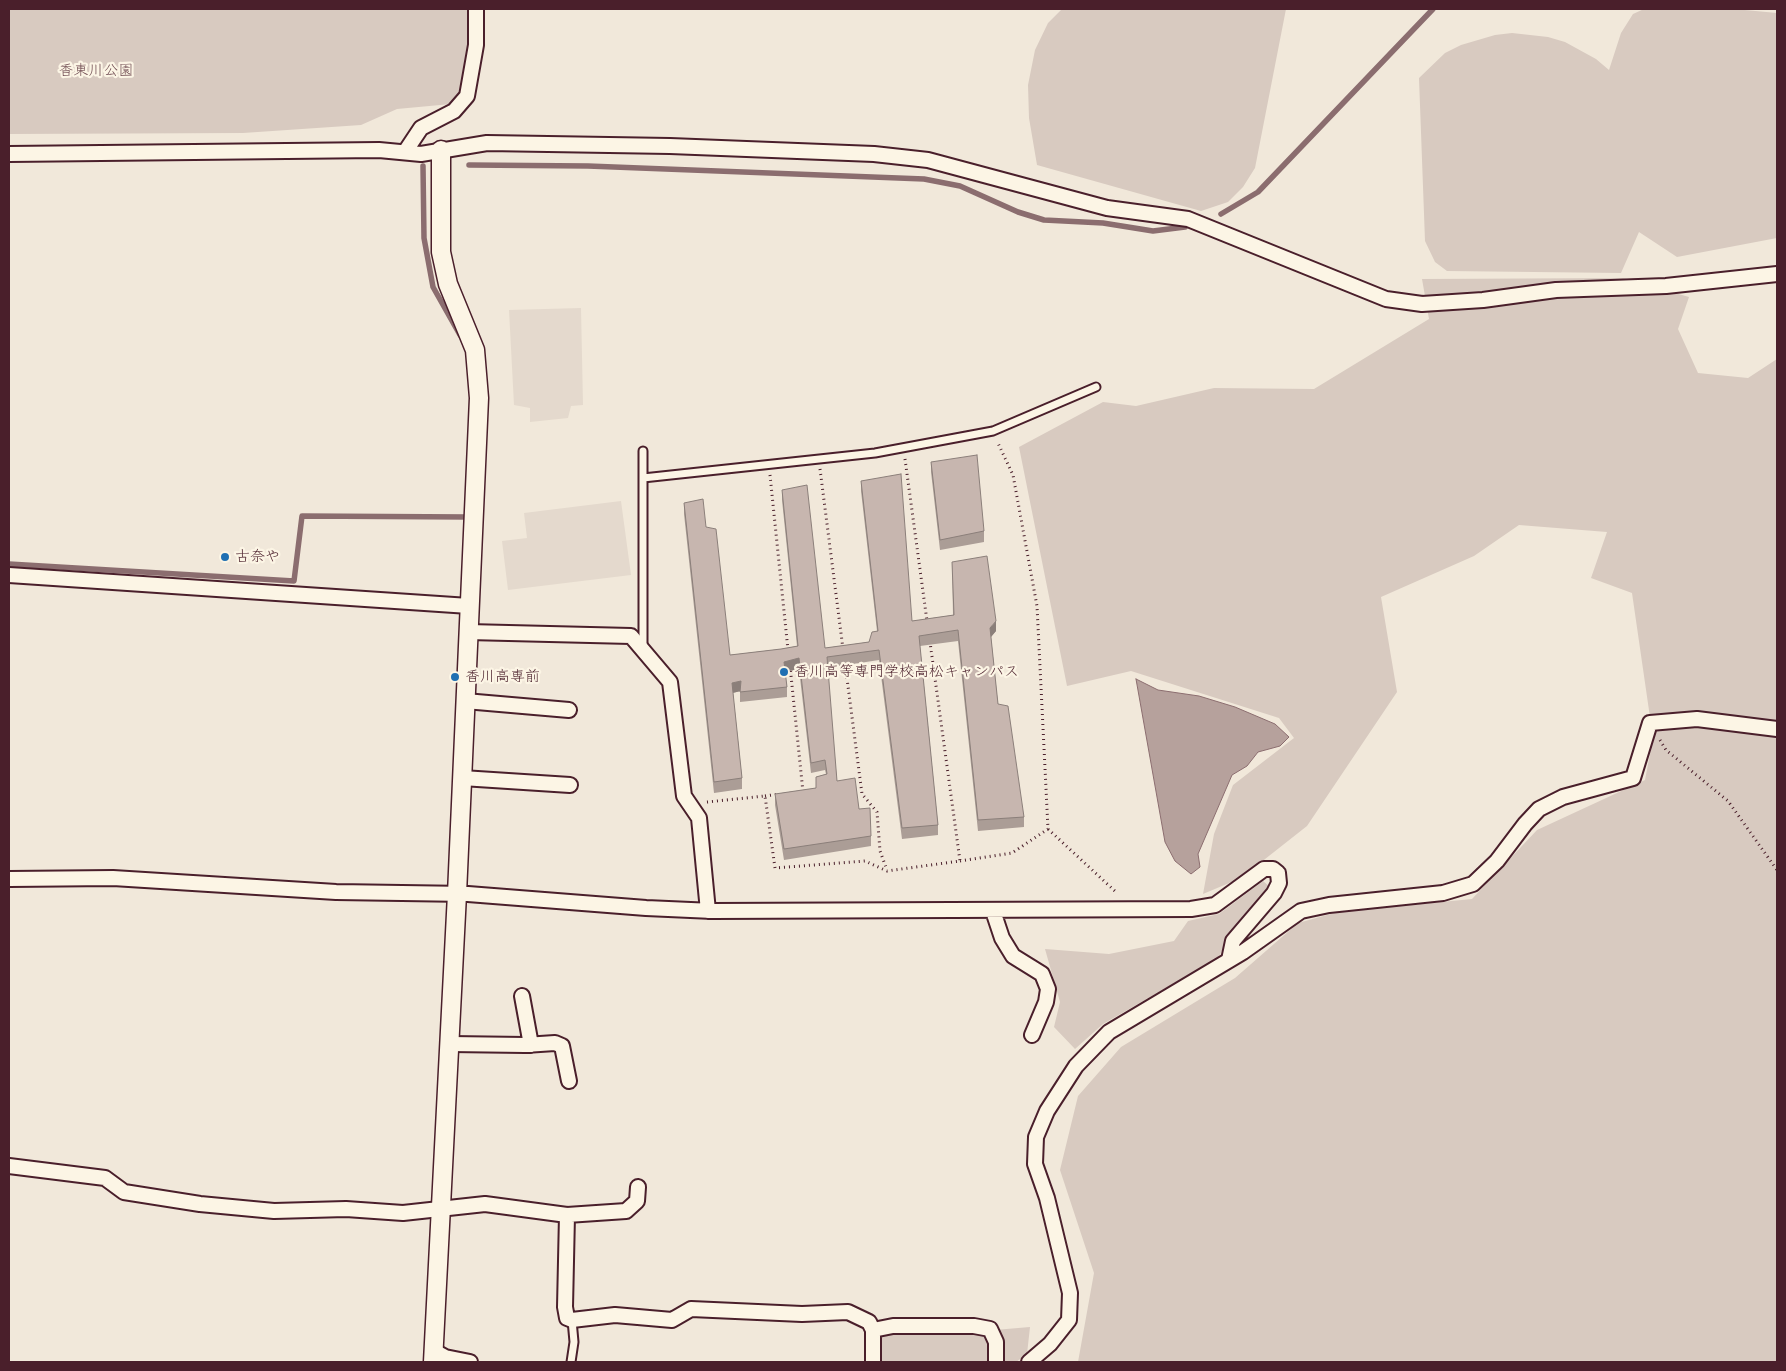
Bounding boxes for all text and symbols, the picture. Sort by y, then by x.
park label: 香東川公園 [59,62,133,80]
place label: 古奈や [235,548,280,566]
marker: 古奈や [219,551,231,563]
place label: 香川高等専門学校高松キャンパス [794,663,1019,681]
marker: 香川高等専門学校高松キャンパス [778,666,790,678]
place label: 香川高専前 [465,668,540,686]
marker: 香川高専前 [449,671,461,683]

